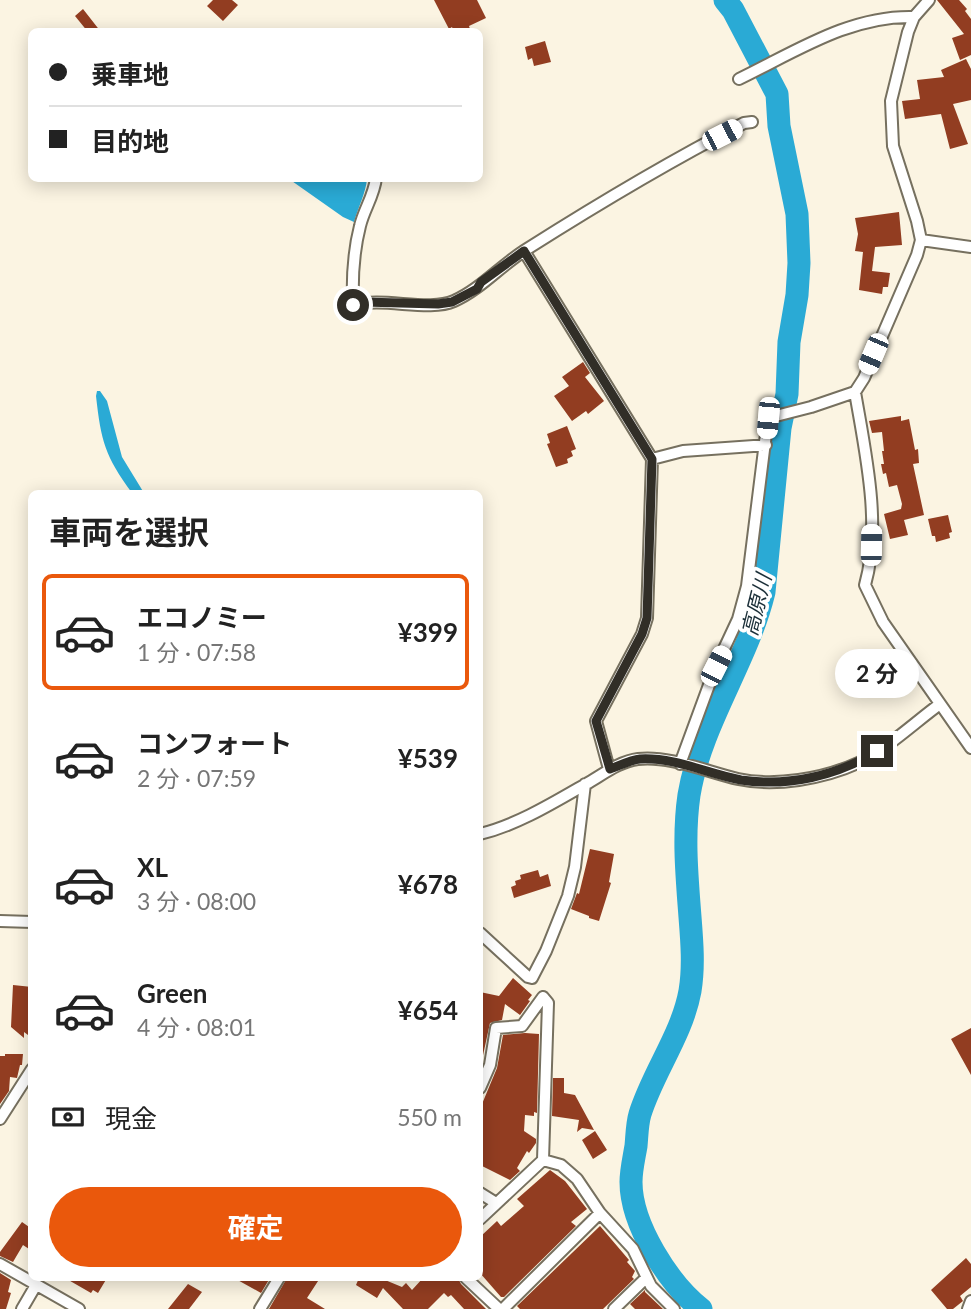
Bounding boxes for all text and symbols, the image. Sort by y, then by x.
text: 乗車地 [91,58,169,90]
car [699,116,746,154]
text: 目的地 [91,125,169,157]
route start [337,289,369,321]
car [856,331,891,377]
car [756,396,781,440]
text: 車両を選択 [49,512,209,551]
car [861,524,882,566]
water label: 高原川 [736,569,776,638]
icon: car [53,601,116,664]
text: エコノミー [137,601,267,633]
text: ¥399 [398,616,458,648]
text: 1 分 · 07:58 [137,638,256,666]
car [698,643,735,689]
callout: 2 分 [835,650,919,698]
text: 2 分 [856,659,898,687]
icon: car [53,727,116,790]
text: コンフォート [137,727,292,759]
route end [861,735,893,767]
text: ¥539 [398,742,458,774]
text: 2 分 · 07:59 [137,764,256,792]
text: XL [137,851,168,883]
icon: car [53,853,116,916]
text: ¥678 [398,868,458,900]
text: 3 分 · 08:00 [137,887,256,915]
text: Green [137,977,207,1009]
icon: car [53,979,116,1042]
text: ¥654 [398,994,458,1026]
text: 4 分 · 08:01 [137,1013,256,1041]
icon: cash [49,1098,87,1136]
text: 現金 [105,1102,157,1134]
text: 550 m [397,1103,462,1131]
button: 確定 [49,1187,462,1267]

